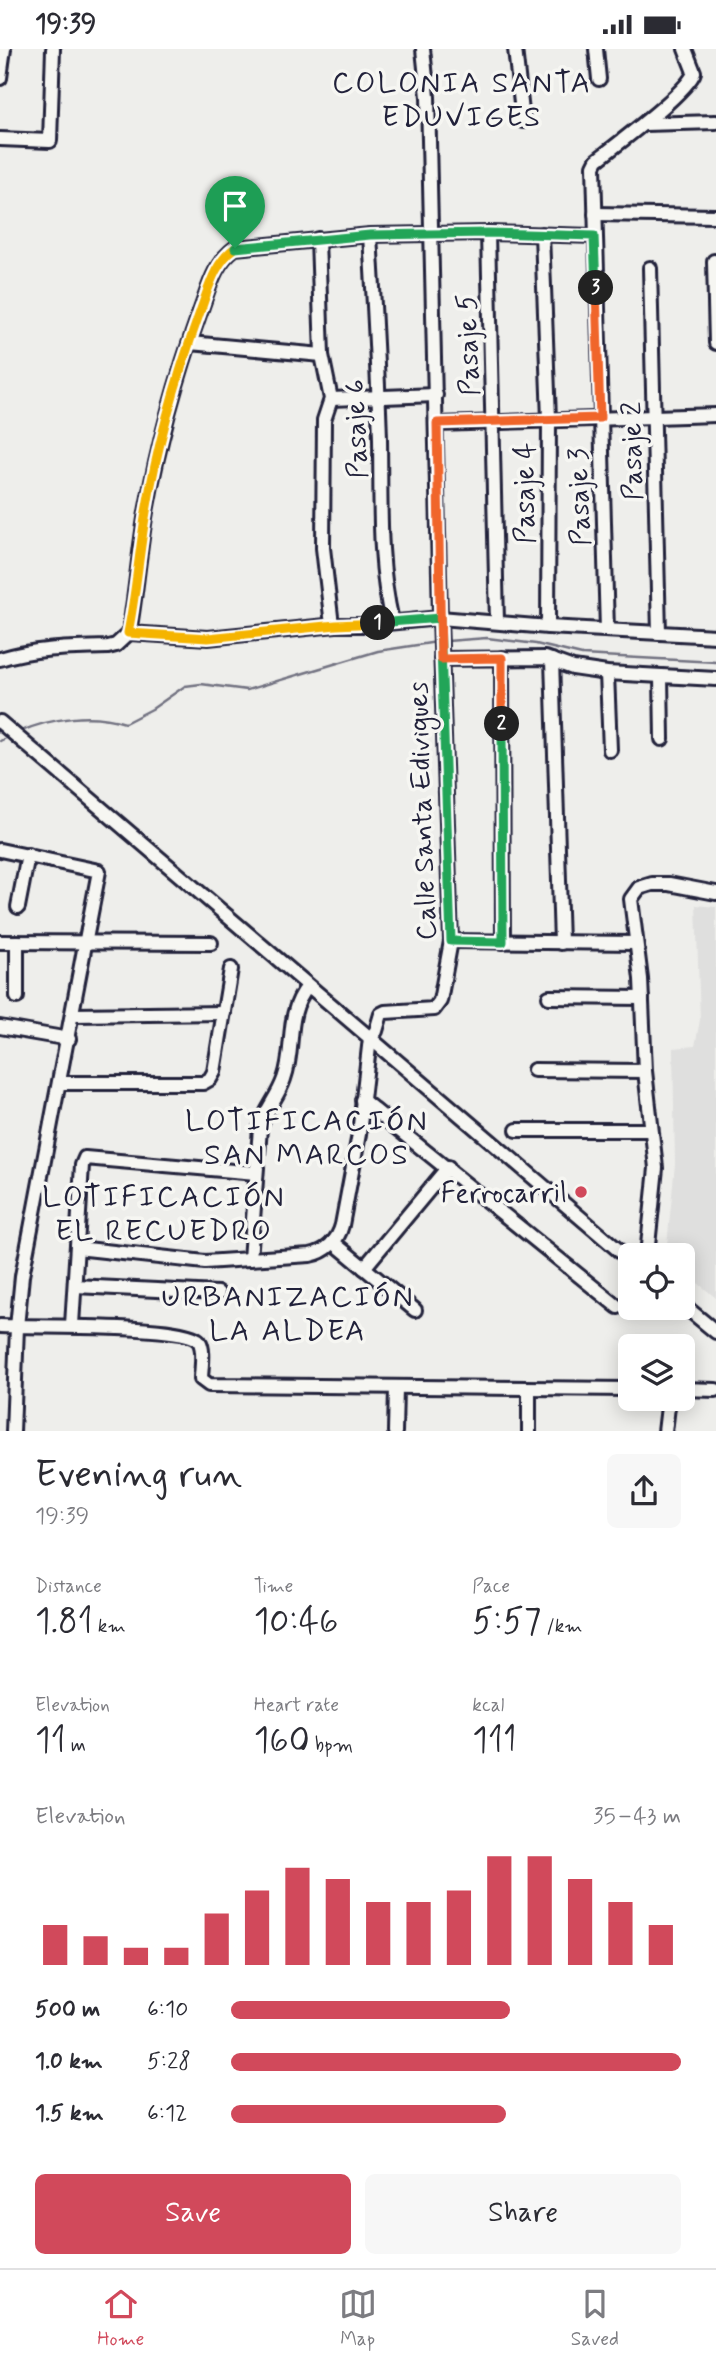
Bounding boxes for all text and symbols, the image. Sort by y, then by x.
text: 19:39 [35,8,96,42]
district label: COLONIA SANTA EDUVIGES [332,64,592,137]
pin [205,176,265,248]
icon: arrive [216,187,254,225]
pin: 3 [578,271,614,305]
text: 3 [591,275,600,300]
street label: Pasaje 5 [449,293,490,396]
street label: Pasaje 6 [337,379,378,479]
street label: Pasaje 2 [614,401,653,501]
street label: Pasaje 4 [508,442,545,544]
street label: Pasaje 3 [560,447,601,546]
pin: 1 [360,605,396,641]
text: 1 [373,610,382,635]
street label: Calle Santa Edivigues [400,681,449,941]
pin: 2 [484,707,520,741]
text: 2 [497,711,506,736]
district label: LOTIFICACIÓN SAN MARCOS [185,1102,429,1175]
place label: Ferrocarril [441,1176,567,1213]
district label: LOTIFICACIÓN EL RECUEDRO [42,1178,286,1251]
marker: Ferrocarril [573,1184,589,1200]
map controls [618,1243,695,1411]
button: locate [618,1243,695,1320]
district label: URBANIZACIÓN LA ALDEA [161,1278,415,1351]
button: layers [618,1334,695,1411]
text: Evening run [35,1451,242,1500]
button: share [607,1454,681,1528]
text: 19:39 [35,1502,89,1532]
text: Distance [35,1574,102,1599]
text: Time [254,1574,293,1599]
text: Pace [472,1574,510,1599]
text: 1.81 [35,1599,93,1645]
text: 10:46 [254,1599,338,1645]
text: 5:57 [472,1599,541,1645]
text: km [93,1614,126,1639]
text: /km [541,1614,582,1639]
text: Elevation [35,1693,110,1718]
text: Heart rate [254,1693,339,1718]
text: kcal [472,1693,504,1718]
text: 11 [35,1718,66,1764]
text: 160 [254,1718,310,1764]
text: 111 [472,1718,517,1764]
text: m [66,1733,86,1758]
text: bpm [310,1733,353,1758]
text: Elevation [35,1802,126,1832]
text: 35–43 m [593,1802,681,1832]
text: 500 m [35,1995,100,2025]
text: 6:10 [147,1995,188,2025]
text: 1.0 km [35,2047,103,2077]
text: 5:28 [147,2047,191,2077]
text: 1.5 km [35,2099,104,2129]
text: 6:12 [147,2099,187,2129]
button: Save [35,2174,351,2254]
button: Share [365,2174,681,2254]
tab: Home [97,2285,144,2352]
tab: Map [339,2285,377,2352]
tab: Saved [571,2285,619,2352]

